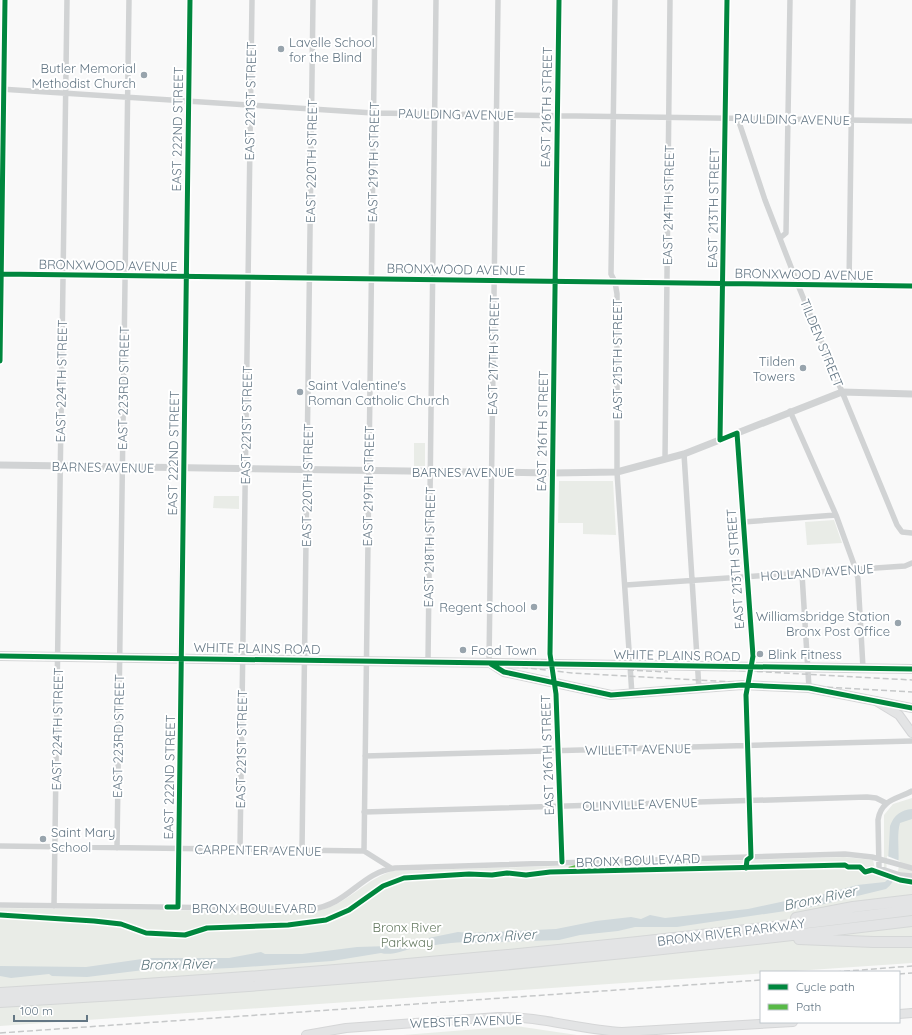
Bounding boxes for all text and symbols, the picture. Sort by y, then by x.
place label: Lavelle School for the Blind [289,34,375,65]
street label: EAST 221ST STREET [241,41,259,161]
marker: Lavelle School for the Blind [276,44,286,54]
street label: EAST 216TH STREET [537,46,555,168]
place label: Butler Memorial Methodist Church [31,60,136,91]
street label: EAST 222ND STREET [168,66,186,192]
marker: Butler Memorial Methodist Church [139,70,149,80]
street label: EAST 220TH STREET [302,99,320,223]
street label: EAST 219TH STREET [364,101,382,223]
street label: PAULDING AVENUE [398,105,514,123]
street label: PAULDING AVENUE [734,110,850,128]
street label: EAST 214TH STREET [659,145,677,265]
street label: EAST 213TH STREET [704,147,722,268]
street label: BRONXWOOD AVENUE [38,256,178,274]
street label: BRONXWOOD AVENUE [386,260,526,278]
street label: BRONXWOOD AVENUE [734,265,874,283]
street label: EAST 217TH STREET [484,295,502,415]
street label: TILDEN STREET [797,296,847,390]
street label: EAST 215TH STREET [609,298,625,419]
street label: EAST 224TH STREET [52,319,70,443]
street label: EAST 223RD STREET [114,326,132,450]
place label: Tilden Towers [753,353,795,384]
marker: Tilden Towers [798,363,808,373]
street label: EAST 221ST STREET [237,365,255,485]
street label: EAST 216TH STREET [533,370,551,492]
place label: Saint Valentine's Roman Catholic Church [308,377,449,408]
marker: Saint Valentine's Roman Catholic Church [295,387,305,397]
street label: EAST 222ND STREET [164,390,182,516]
street label: EAST 220TH STREET [298,423,316,547]
street label: EAST 219TH STREET [359,425,377,547]
street label: BARNES AVENUE [52,458,154,476]
street label: BARNES AVENUE [412,464,514,480]
street label: EAST 218TH STREET [420,486,438,608]
street label: EAST 213TH STREET [723,508,747,630]
street label: HOLLAND AVENUE [760,560,874,584]
place label: Regent School [439,599,526,615]
marker: Regent School [529,602,539,612]
place label: Williamsbridge Station Bronx Post Office [756,608,890,639]
marker: Williamsbridge Station Bronx Post Office [893,618,903,628]
street label: WHITE PLAINS ROAD [193,639,321,657]
place label: Food Town [471,642,537,658]
marker: Food Town [458,645,468,655]
street label: WHITE PLAINS ROAD [613,646,741,664]
place label: Blink Fitness [768,646,842,662]
marker: Blink Fitness [755,649,765,659]
street label: EAST 224TH STREET [48,667,66,791]
street label: EAST 223RD STREET [109,674,127,798]
street label: EAST 221ST STREET [232,689,250,809]
street label: EAST 216TH STREET [537,694,557,816]
street label: EAST 222ND STREET [160,714,178,840]
street label: WILLETT AVENUE [585,740,691,758]
street label: OLINVILLE AVENUE [582,794,698,814]
place label: Saint Mary School [51,824,115,855]
marker: Saint Mary School [38,834,48,844]
street label: CARPENTER AVENUE [194,841,322,859]
street label: BRONX BOULEVARD [575,850,701,870]
water label: Bronx River [782,881,860,915]
street label: BRONX BOULEVARD [192,900,316,916]
street label: BRONX RIVER PARKWAY [656,915,806,949]
park label: Bronx River Parkway [372,919,442,950]
water label: Bronx River [461,925,538,947]
water label: Bronx River [140,954,216,974]
legend [760,971,900,1023]
text: Cycle path [796,979,855,994]
scale bar [14,997,87,1023]
text: Path [796,999,821,1014]
text: 100 m [20,1003,53,1018]
street label: WEBSTER AVENUE [409,1011,523,1031]

